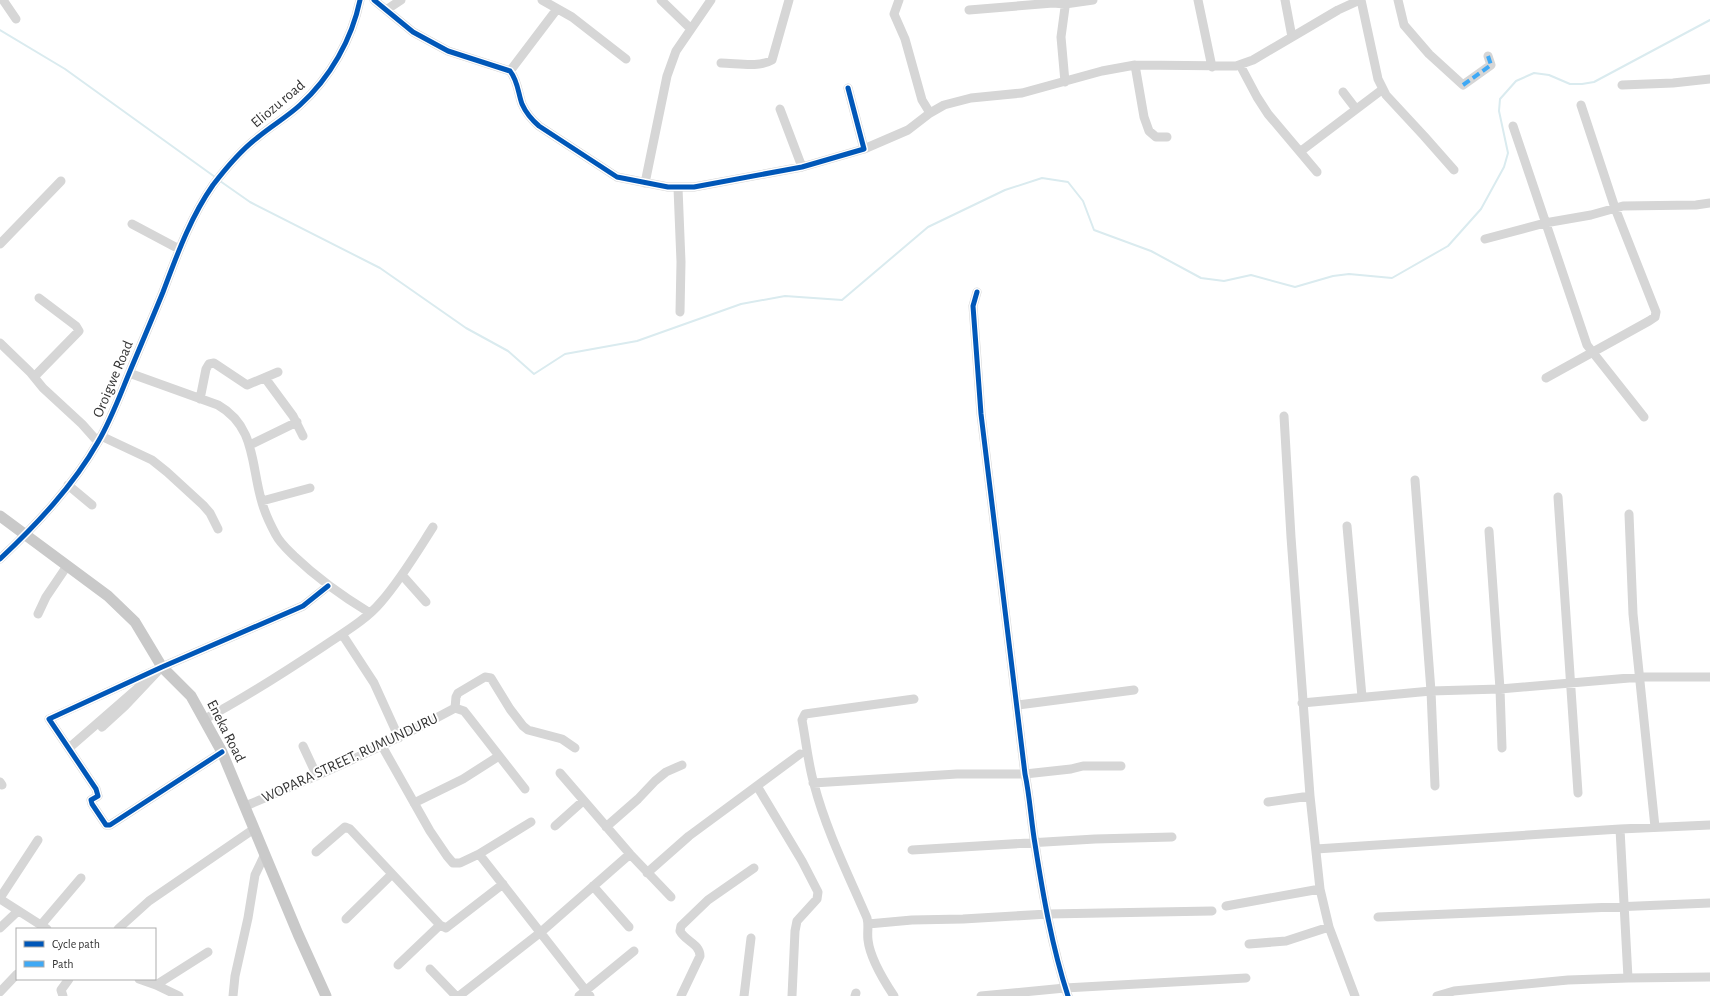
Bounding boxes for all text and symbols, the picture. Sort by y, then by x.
street label: Eliozu road [248,77,308,131]
street label: Oroigwe Road [90,338,136,420]
street label: Eneka Road [204,698,248,765]
street label: WOPARA STREET, RUMUNDURU [260,711,440,805]
legend [16,928,156,980]
text: Cycle path [52,938,100,951]
text: Path [52,958,74,970]

